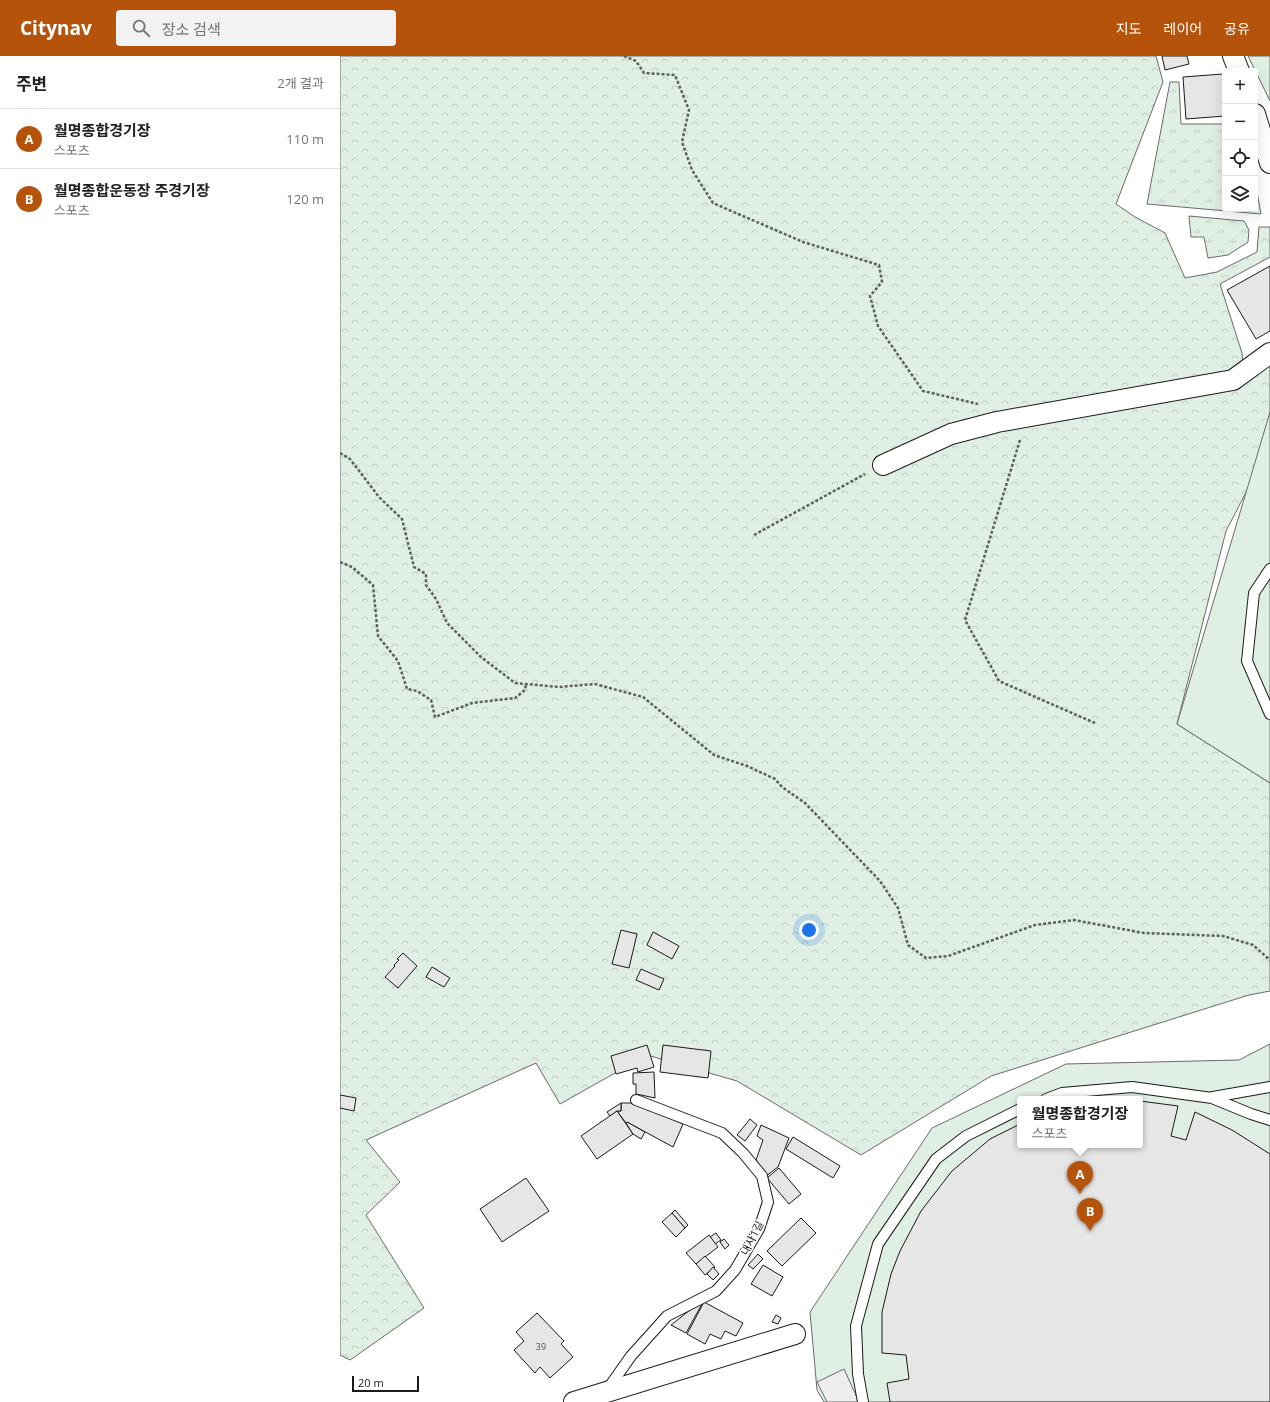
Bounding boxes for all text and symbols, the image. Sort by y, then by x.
search box [116,10,396,46]
text: Citynav [20,15,92,41]
icon: search [130,17,152,39]
text: 장소 검색 [162,19,221,39]
text: 지도 [1116,19,1142,38]
text: 레이어 [1164,19,1202,38]
text: 공유 [1224,19,1250,38]
map controls [1222,68,1258,212]
button: + [1222,68,1258,104]
text: 주변 [16,72,47,95]
text: 2개 결과 [277,74,324,92]
button: − [1222,104,1258,140]
text: 월명종합경기장 [54,120,151,140]
text: A [25,130,33,148]
text: 110 m [286,130,324,148]
button: locate [1222,140,1258,176]
text: 스포츠 [54,141,90,159]
button: layers [1222,176,1258,212]
text: 월명종합운동장 주경기장 [54,180,210,200]
text: B [25,190,33,208]
text: 120 m [286,190,324,208]
text: 스포츠 [54,201,90,219]
your location [799,920,819,940]
popup [1017,1096,1143,1148]
text: 월명종합경기장 [1032,1103,1128,1123]
text: 스포츠 [1032,1124,1068,1142]
pin: A [1067,1161,1093,1194]
pin: B [1077,1198,1103,1231]
street label: 내사1길 [737,1218,767,1258]
house number: 39 [536,1340,546,1353]
scale bar [352,1374,419,1393]
text: 20 m [358,1375,384,1390]

